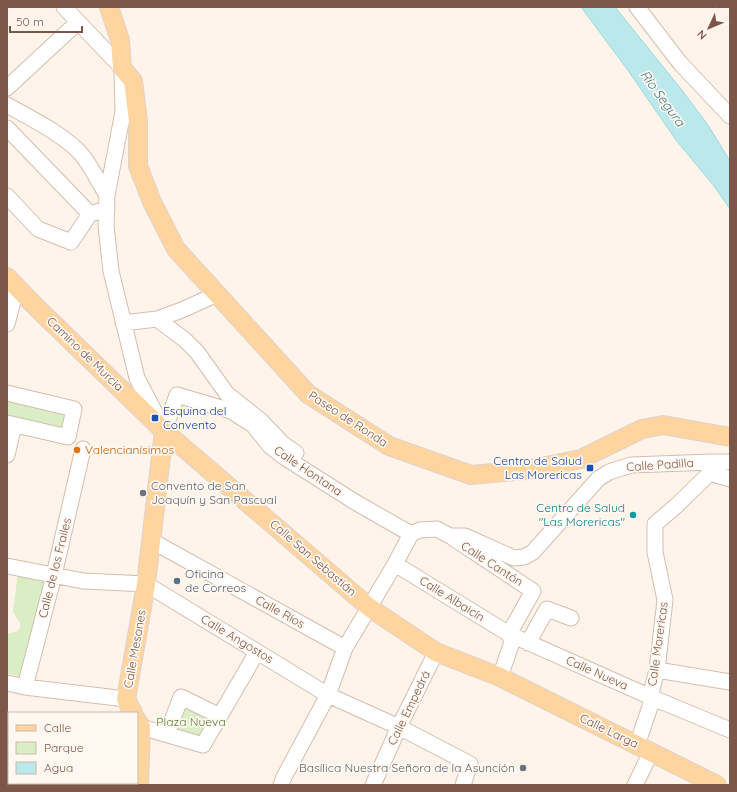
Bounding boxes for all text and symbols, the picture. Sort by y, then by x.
scale bar [10,8,82,34]
north arrow [689,8,729,48]
text: 50 m [16,14,44,29]
text: N [694,27,710,43]
water label: Río Segura [637,67,689,130]
street label: Camino de Murcia [44,313,127,394]
street label: Paseo de Ronda [306,387,391,450]
place label: Esquina del Convento [163,403,226,432]
marker: Esquina del Convento [150,413,160,423]
place label: Valencianísimos [85,442,174,457]
street label: Calle Hontana [271,442,345,499]
marker: Valencianísimos [72,445,82,455]
place label: Centro de Salud Las Morericas [493,453,582,482]
street label: Calle Padilla [626,455,694,474]
marker: Centro de Salud Las Morericas [585,463,595,473]
place label: Convento de San Joaquín y San Pascual [151,478,277,507]
marker: Convento de San Joaquín y San Pascual [138,488,148,498]
place label: Centro de Salud "Las Morericas" [536,500,625,529]
marker: Centro de Salud "Las Morericas" [628,510,638,520]
street label: Calle de los Frailes [35,516,74,620]
street label: Calle San Sebastián [267,516,360,599]
street label: Calle Cantón [458,538,526,589]
place label: Oficina de Correos [185,566,246,595]
street label: Calle Albaicín [417,573,488,625]
marker: Oficina de Correos [172,576,182,586]
street label: Calle Ríos [253,592,308,631]
street label: Calle Morericas [644,600,671,687]
street label: Calle Mesones [120,608,149,689]
street label: Calle Angostos [198,611,277,666]
street label: Calle Nueva [564,652,631,693]
street label: Calle Empedrá [384,668,433,748]
street label: Calle Larga [577,710,641,751]
legend [8,712,138,784]
park label: Plaza Nueva [156,714,226,729]
text: Calle [44,720,72,735]
text: Parque [44,740,84,755]
text: Agua [44,760,73,775]
place label: Basílica Nuestra Señora de la Asunción [299,760,515,775]
marker: Basílica Nuestra Señora de la Asunción [518,763,528,773]

